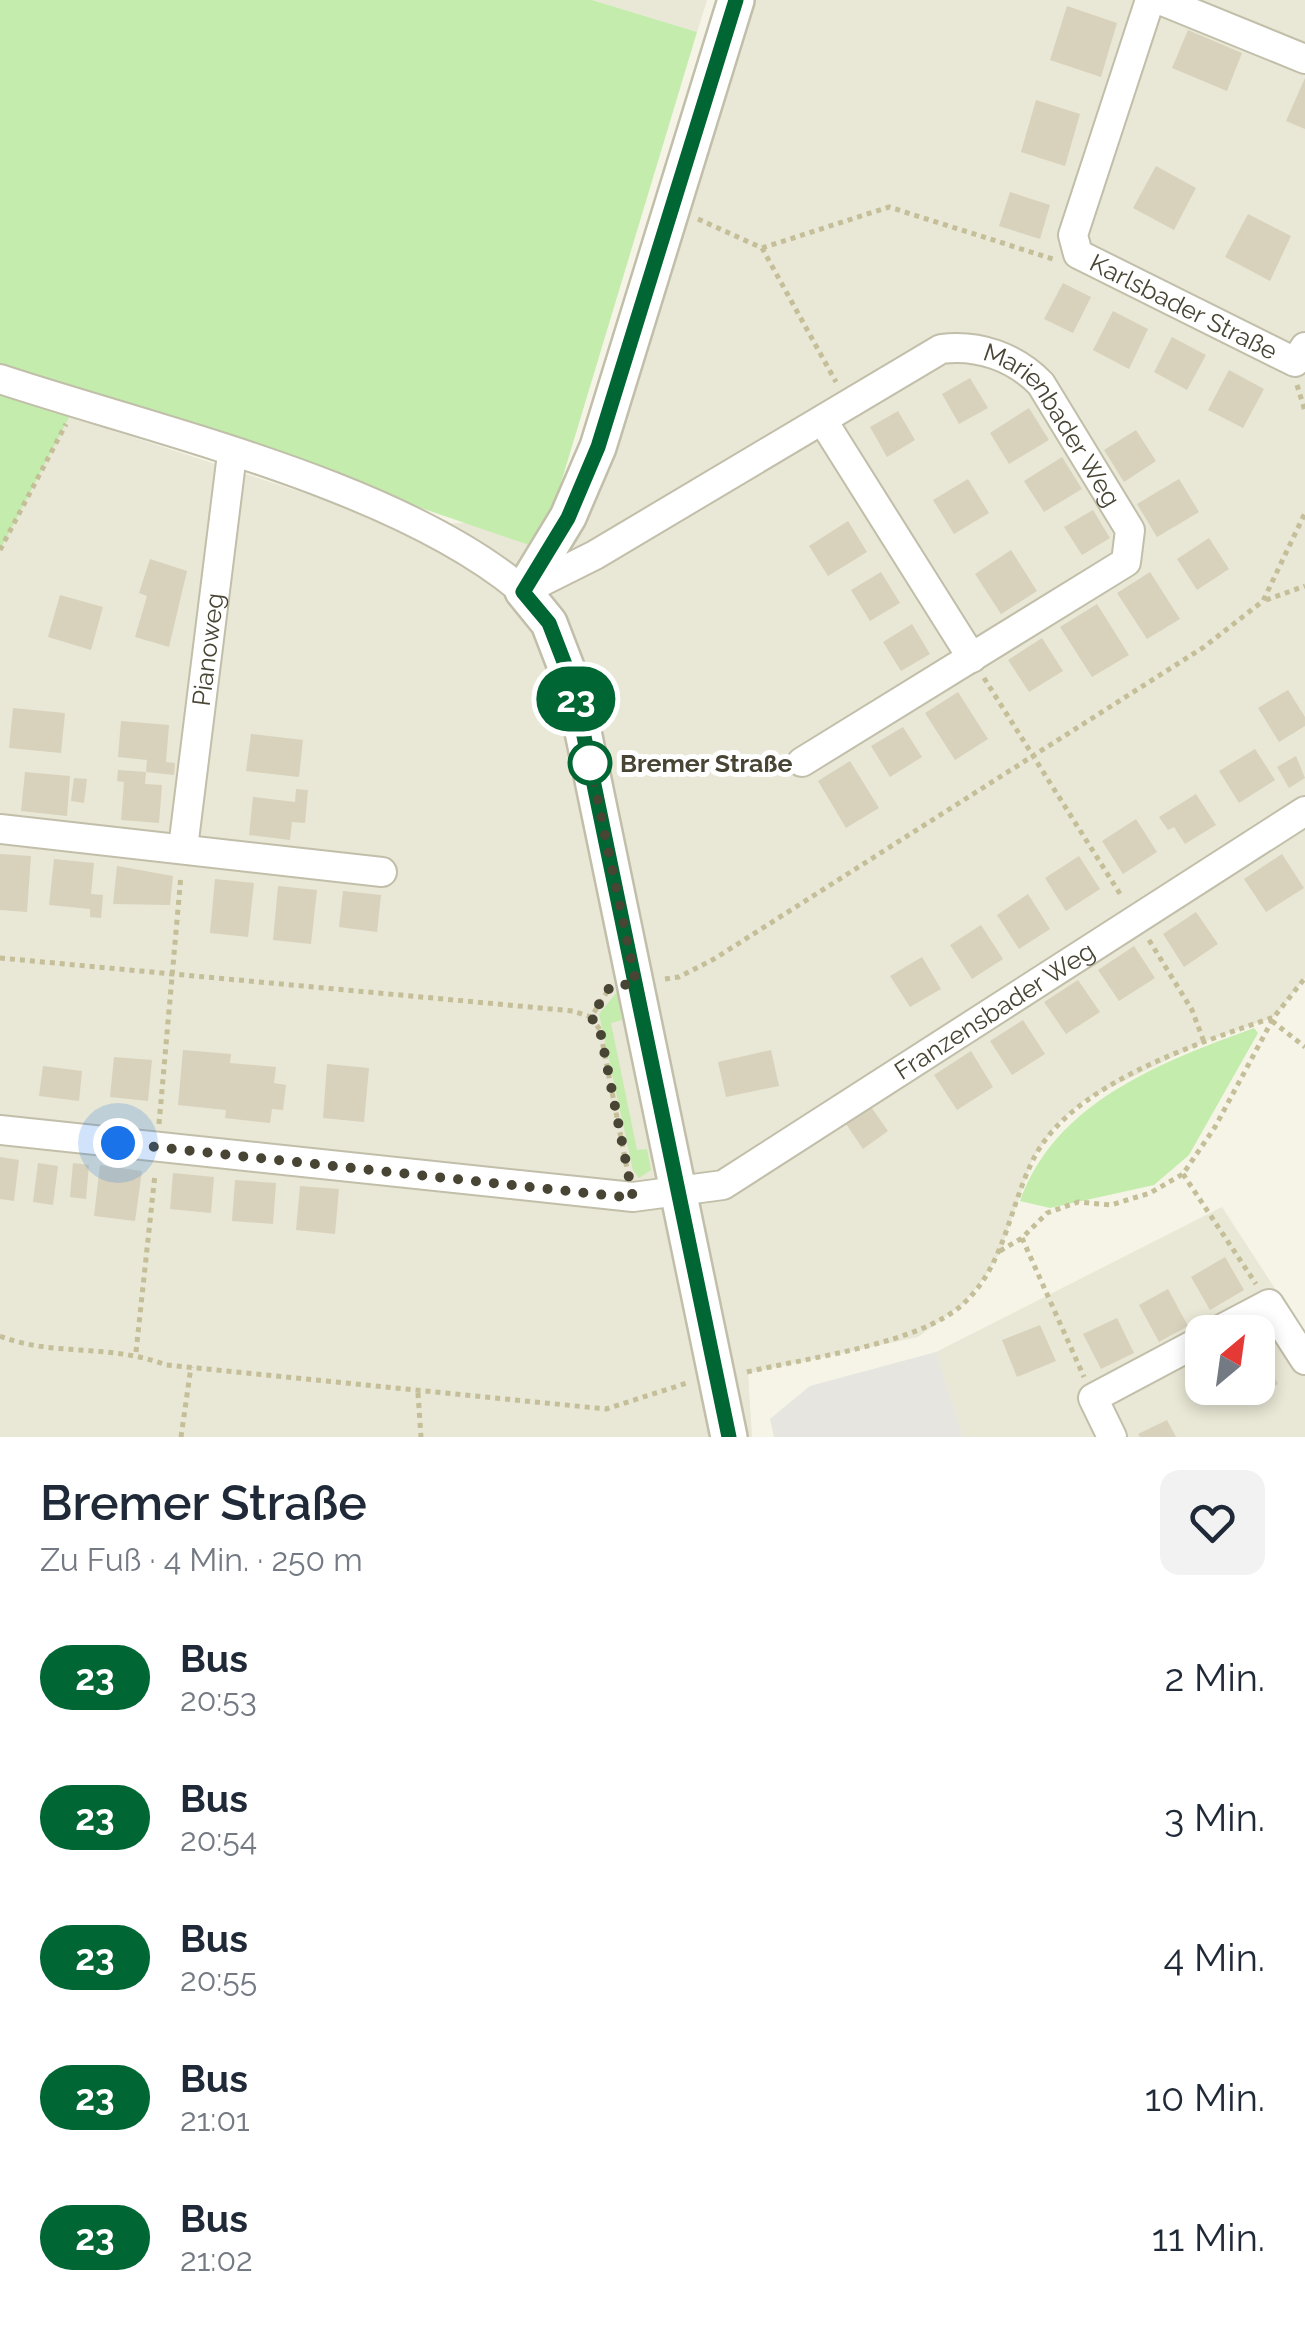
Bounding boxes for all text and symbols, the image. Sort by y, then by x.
street label: Karlsbader Straße [1085,247,1282,366]
street label: Marienbader Weg [980,337,1127,512]
street label: Pianoweg [186,591,230,708]
line badge: 23 [531,666,621,732]
text: 23 [556,679,596,720]
marker: Bremer Straße [569,742,611,784]
place label: Bremer Straße [620,748,792,778]
street label: Franzensbader Weg [889,935,1100,1086]
your location [93,1118,143,1168]
north arrow [1185,1315,1275,1405]
map controls [1185,1315,1275,1405]
button: heart [1160,1470,1265,1575]
text: Bremer Straße [40,1475,367,1531]
text: Zu Fuß · 4 Min. · 250 m [40,1541,363,1578]
text: Bus [180,1636,248,1681]
text: 2 Min. [1165,1655,1265,1700]
text: 23 [75,1657,115,1698]
text: 20:53 [180,1681,257,1718]
text: Bus [180,1776,248,1821]
text: 3 Min. [1164,1795,1265,1840]
text: 23 [75,1797,115,1838]
text: 20:54 [180,1821,257,1858]
text: Bus [180,1916,248,1961]
text: 4 Min. [1164,1935,1265,1980]
text: 23 [75,1937,115,1978]
text: 20:55 [180,1961,257,1998]
text: Bus [180,2056,248,2101]
text: 10 Min. [1145,2075,1265,2120]
text: 23 [75,2077,115,2118]
text: 21:01 [180,2101,250,2138]
text: Bus [180,2196,248,2241]
text: 11 Min. [1152,2215,1265,2260]
text: 23 [75,2217,115,2258]
text: 21:02 [180,2241,253,2278]

